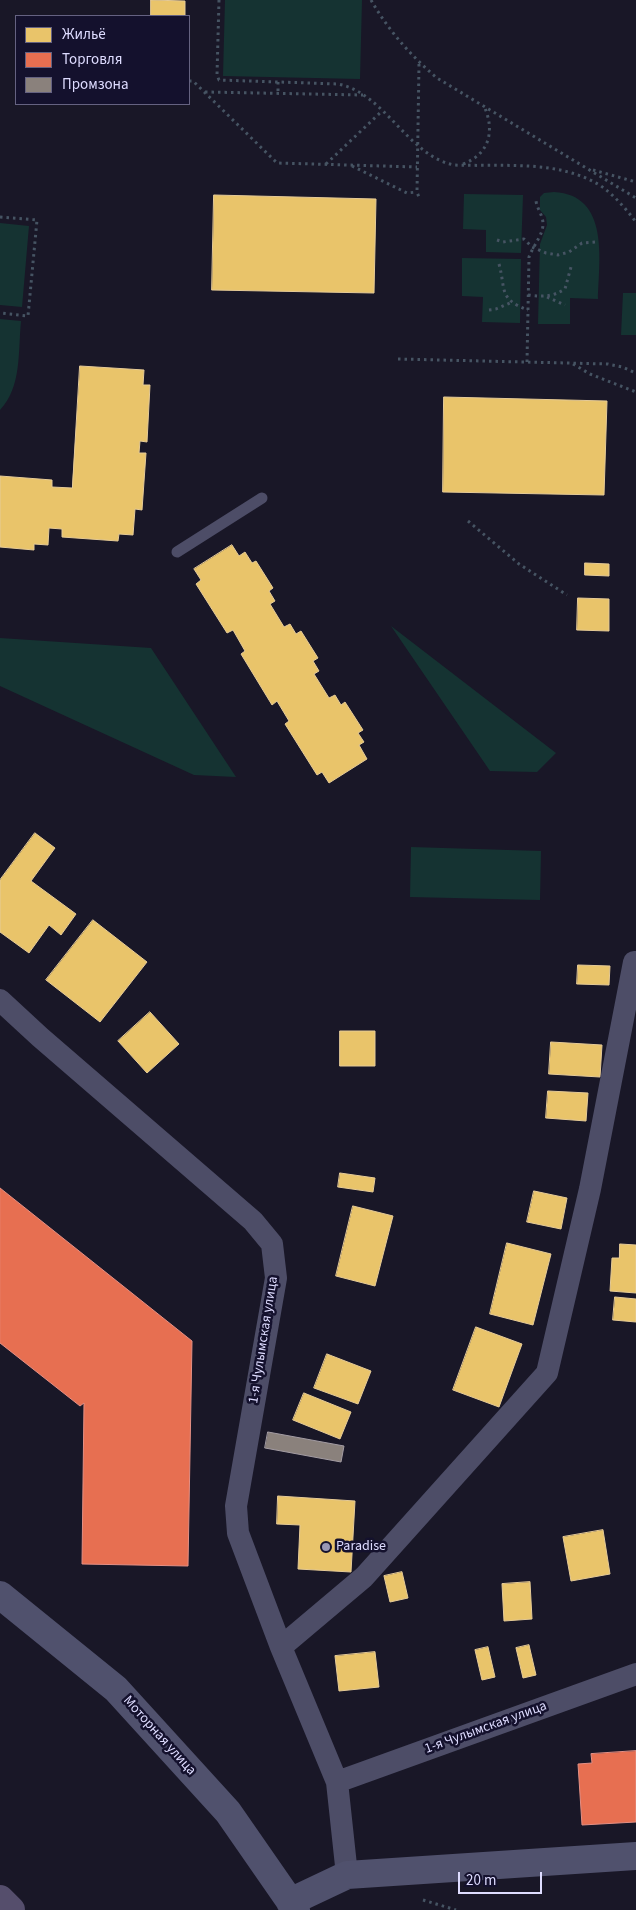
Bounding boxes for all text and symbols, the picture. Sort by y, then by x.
legend [15,15,190,105]
text: Жильё [62,24,106,45]
text: Торговля [62,49,122,70]
text: Промзона [62,74,129,95]
street label: 1-я Чулымская улица [246,1275,282,1405]
place label: Paradise [336,1539,386,1555]
marker: Paradise [320,1541,332,1553]
street label: Моторная улица [119,1693,199,1779]
street label: 1-я Чулымская улица [423,1698,549,1758]
scale bar [461,1862,545,1894]
text: 20 m [466,1870,496,1891]

